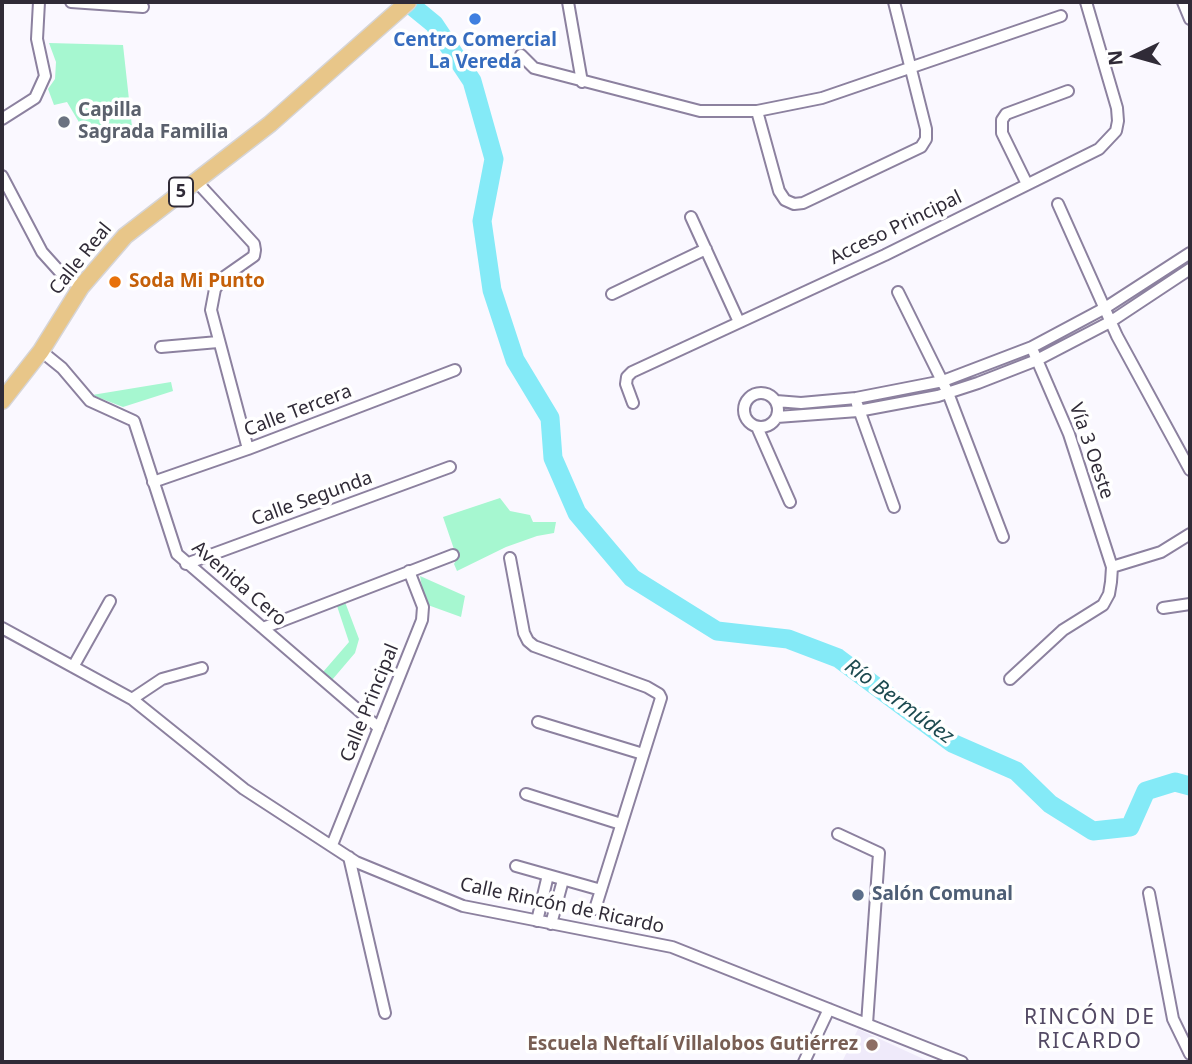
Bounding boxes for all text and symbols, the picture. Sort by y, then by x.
marker: Centro Comercial La Vereda [467,11,483,27]
north arrow [1101,21,1171,91]
place label: Centro Comercial La Vereda [393,30,557,74]
text: N [1101,49,1129,67]
place label: Capilla Sagrada Familia [78,100,228,144]
marker: Capilla Sagrada Familia [56,114,72,130]
road number: 5 [169,177,193,206]
street label: Acceso Principal [826,186,966,270]
street label: Calle Real [45,218,117,300]
place label: Soda Mi Punto [129,271,265,293]
marker: Soda Mi Punto [107,274,123,290]
street label: Calle Tercera [241,380,355,442]
street label: Vía 3 Oeste [1064,400,1118,502]
street label: Calle Segunda [249,467,375,531]
street label: Avenida Cero [187,537,291,631]
street label: Calle Principal [336,641,404,765]
water label: Río Bermúdez [840,654,958,750]
street label: Calle Rincón de Ricardo [458,873,666,939]
place label: Salón Comunal [872,884,1013,906]
marker: Salón Comunal [850,887,866,903]
district label: RINCÓN DE RICARDO [1025,1005,1155,1055]
place label: Escuela Neftalí Villalobos Gutiérrez [527,1034,858,1056]
marker: Escuela Neftalí Villalobos Gutiérrez [864,1037,880,1053]

